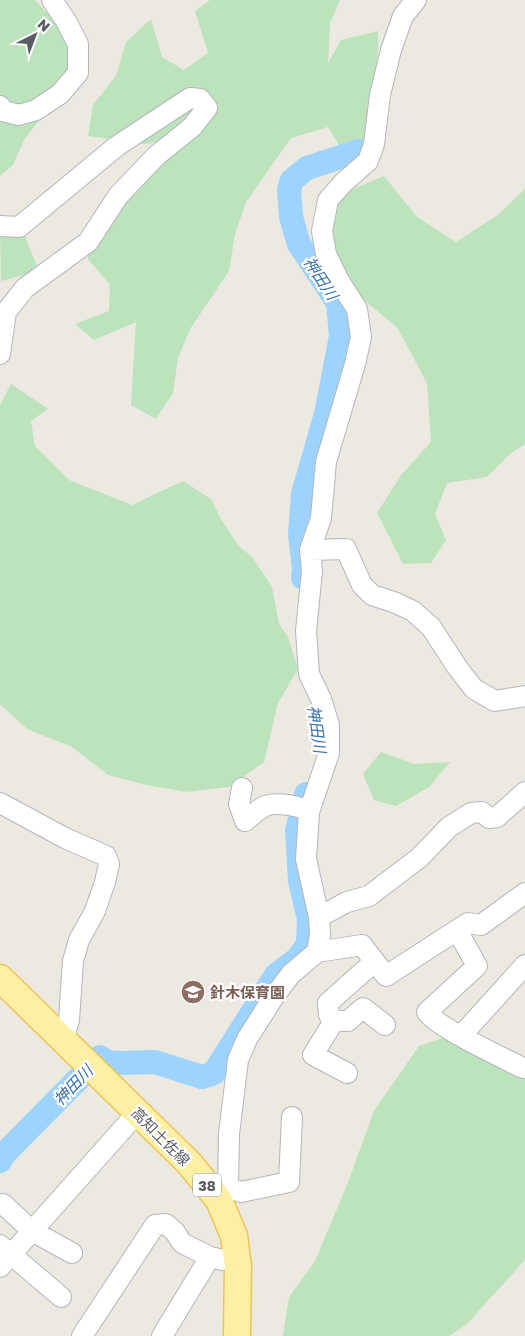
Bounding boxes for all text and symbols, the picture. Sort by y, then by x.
north arrow [10,10,60,60]
text: N [34,15,54,35]
water label: 神田川 [300,252,344,305]
water label: 神田川 [304,704,331,756]
school or university icon: 針木保育園 [180,979,206,1005]
place label: 針木保育園 [210,983,285,1001]
water label: 神田川 [49,1059,98,1109]
street label: 高知土佐線 [128,1103,194,1169]
road number: 38 [193,1174,221,1196]

